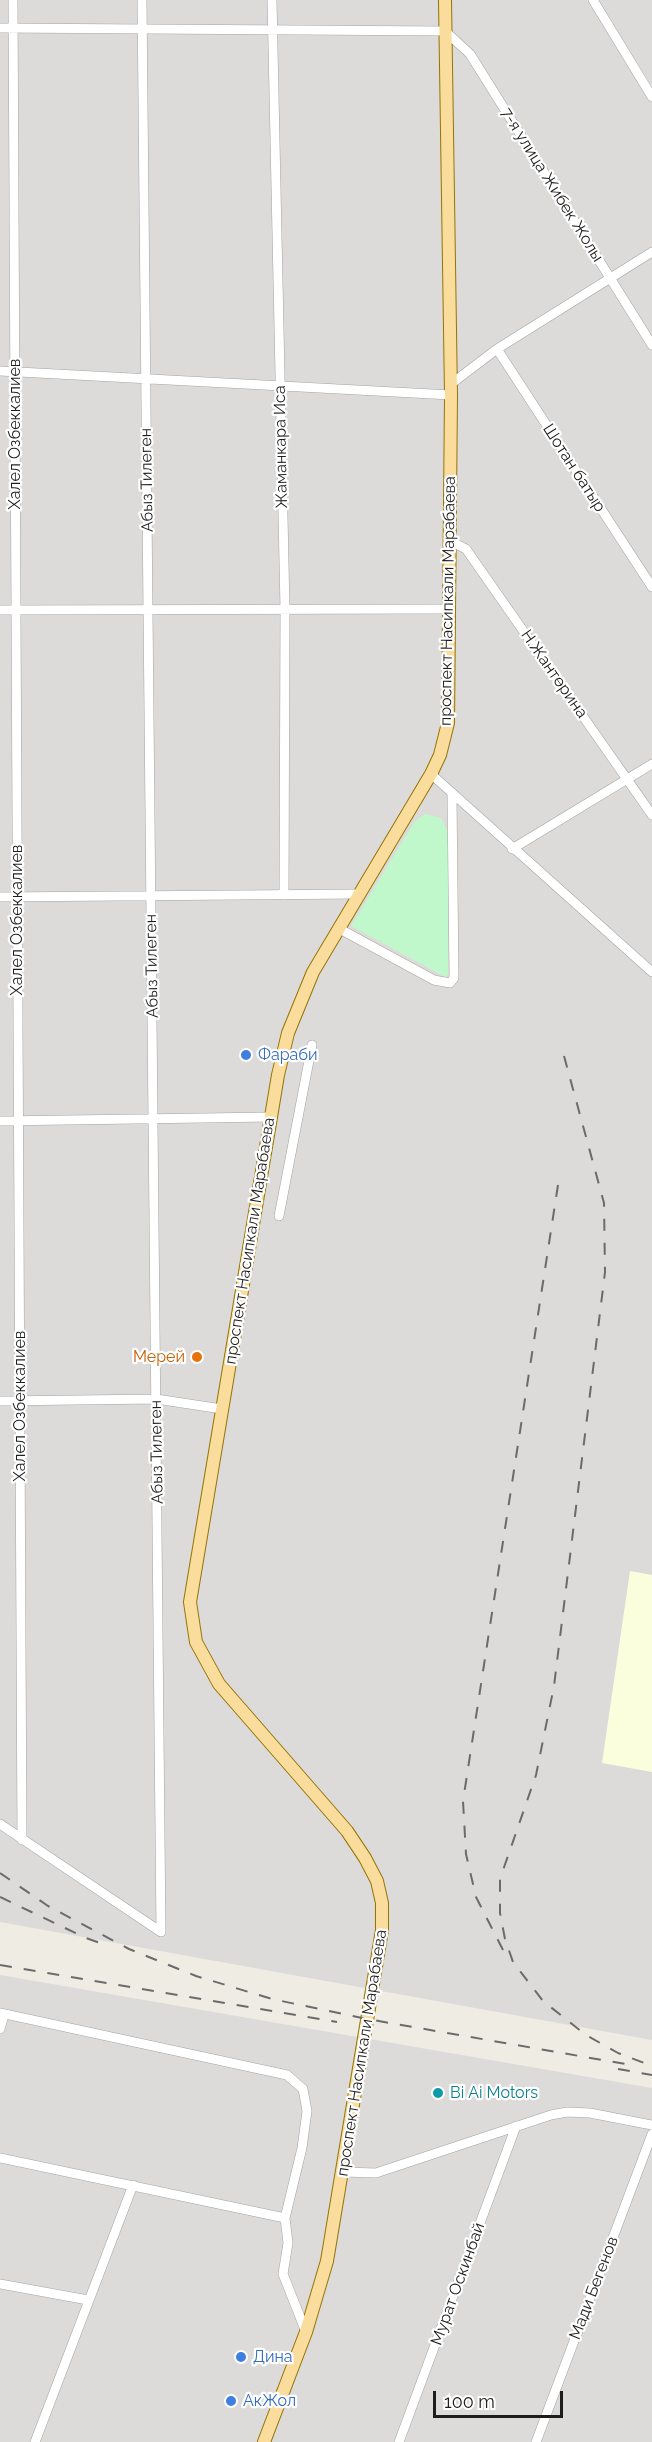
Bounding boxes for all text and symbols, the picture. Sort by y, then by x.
street label: 7-я улица Жибек Жолы [497,104,607,266]
street label: Халел Озбеккалиев [5,359,25,509]
street label: Жаманкара Иса [270,385,292,509]
street label: Шотан батыр [538,420,610,516]
street label: Абыз Тилеген [136,428,158,532]
street label: проспект Насипкали Марабаева [436,476,460,726]
street label: Н.Жантөрина [517,626,591,722]
street label: Халел Озбеккалиев [7,845,27,995]
street label: Абыз Тилеген [141,914,163,1018]
place label: Фараби [258,1045,317,1065]
marker: Фараби [239,1048,253,1062]
street label: проспект Насипкали Марабаева [221,1116,279,1366]
street label: Халел Озбеккалиев [10,1331,30,1481]
place label: Мерей [133,1347,185,1367]
marker: Мерей [190,1350,204,1364]
street label: Абыз Тилеген [146,1400,168,1504]
street label: проспект Насипкали Марабаева [333,1928,391,2178]
place label: Bi Ai Motors [450,2083,538,2103]
marker: Bi Ai Motors [431,2086,445,2100]
street label: Мурат Оскинбай [427,2220,489,2348]
street label: Мади Бегенов [566,2234,622,2342]
place label: Дина [253,2347,293,2367]
marker: Дина [234,2350,248,2364]
scale bar [436,2379,566,2417]
place label: АкЖол [243,2391,296,2411]
text: 100 m [444,2391,495,2412]
marker: АкЖол [224,2394,238,2408]

